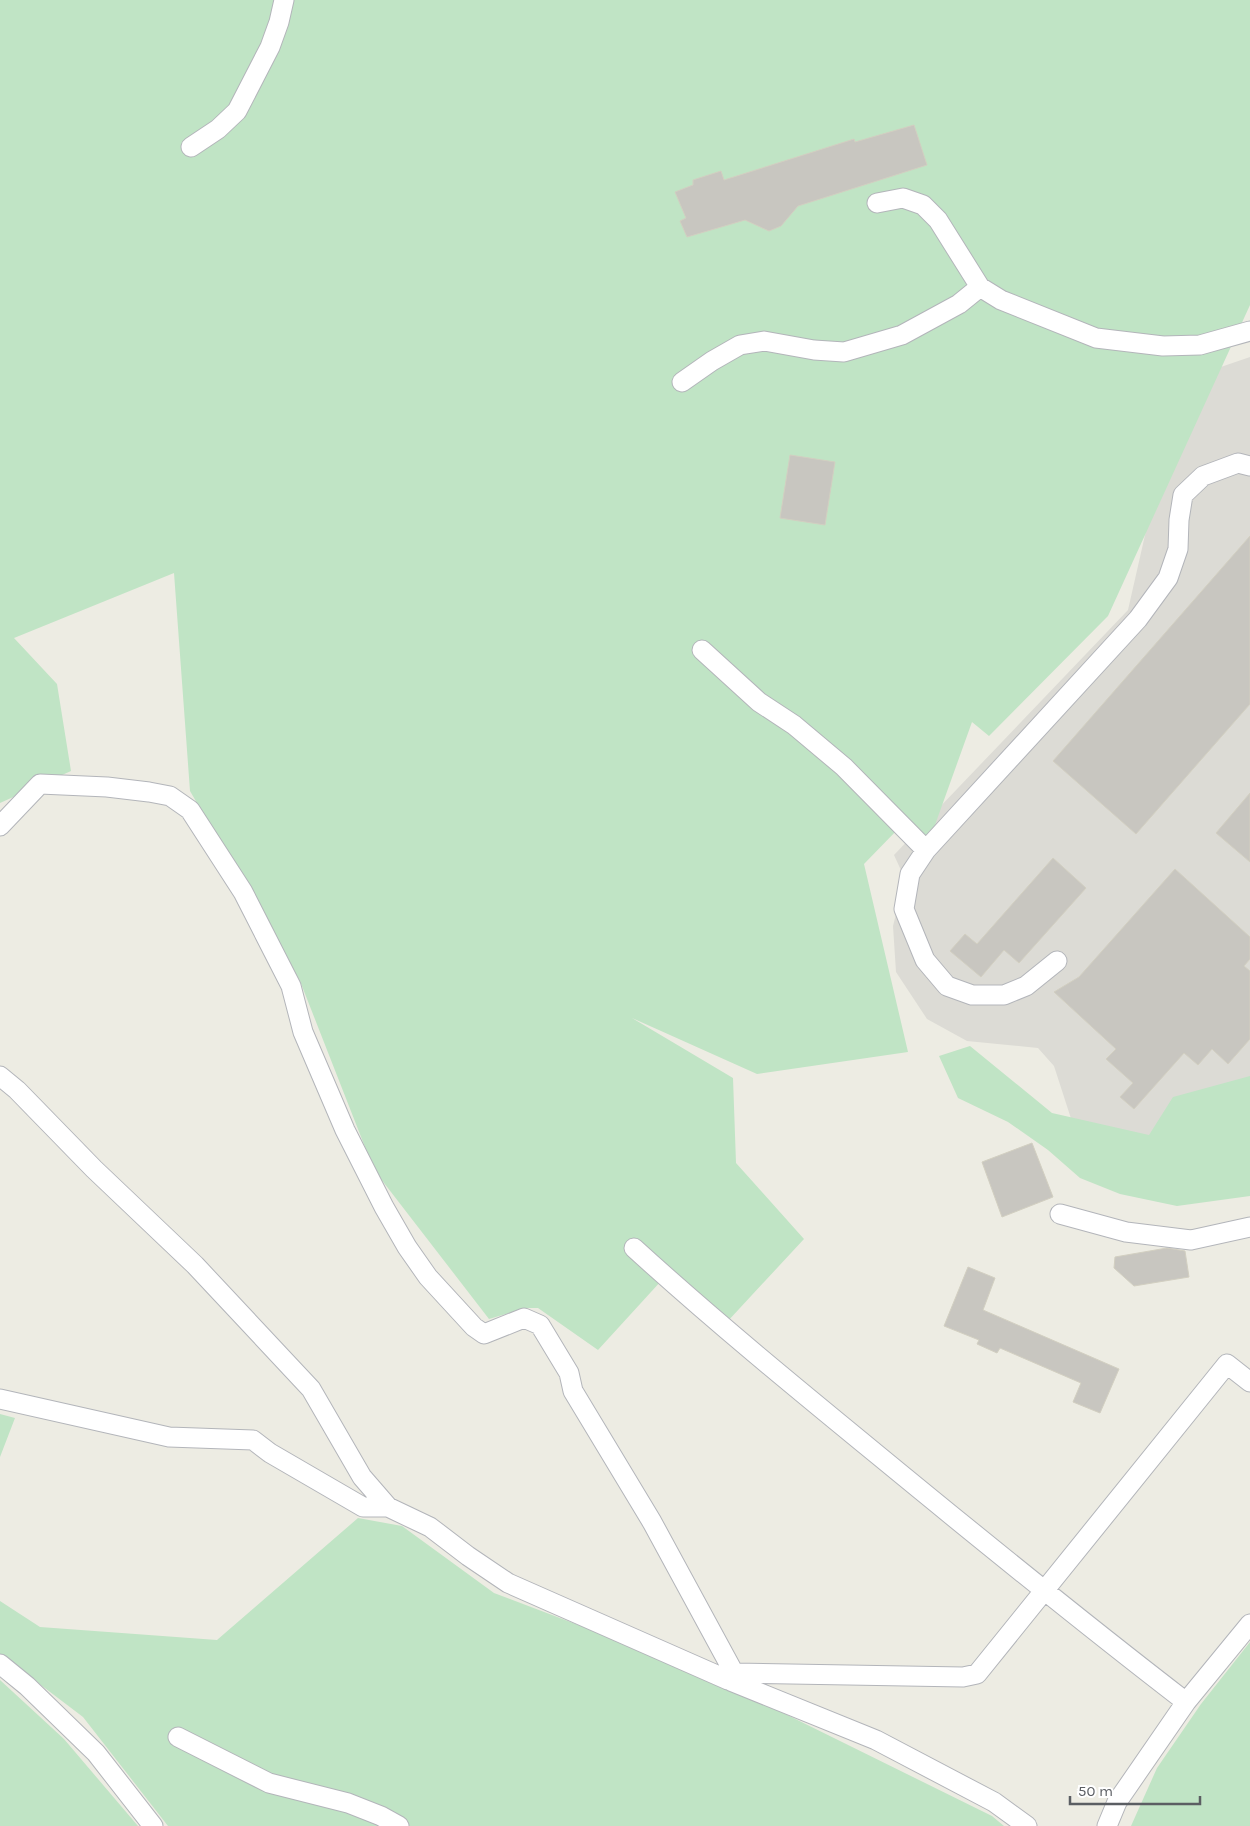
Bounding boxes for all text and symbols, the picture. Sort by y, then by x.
scale bar [1070,1774,1200,1806]
text: 50 m [1078,1782,1113,1800]

